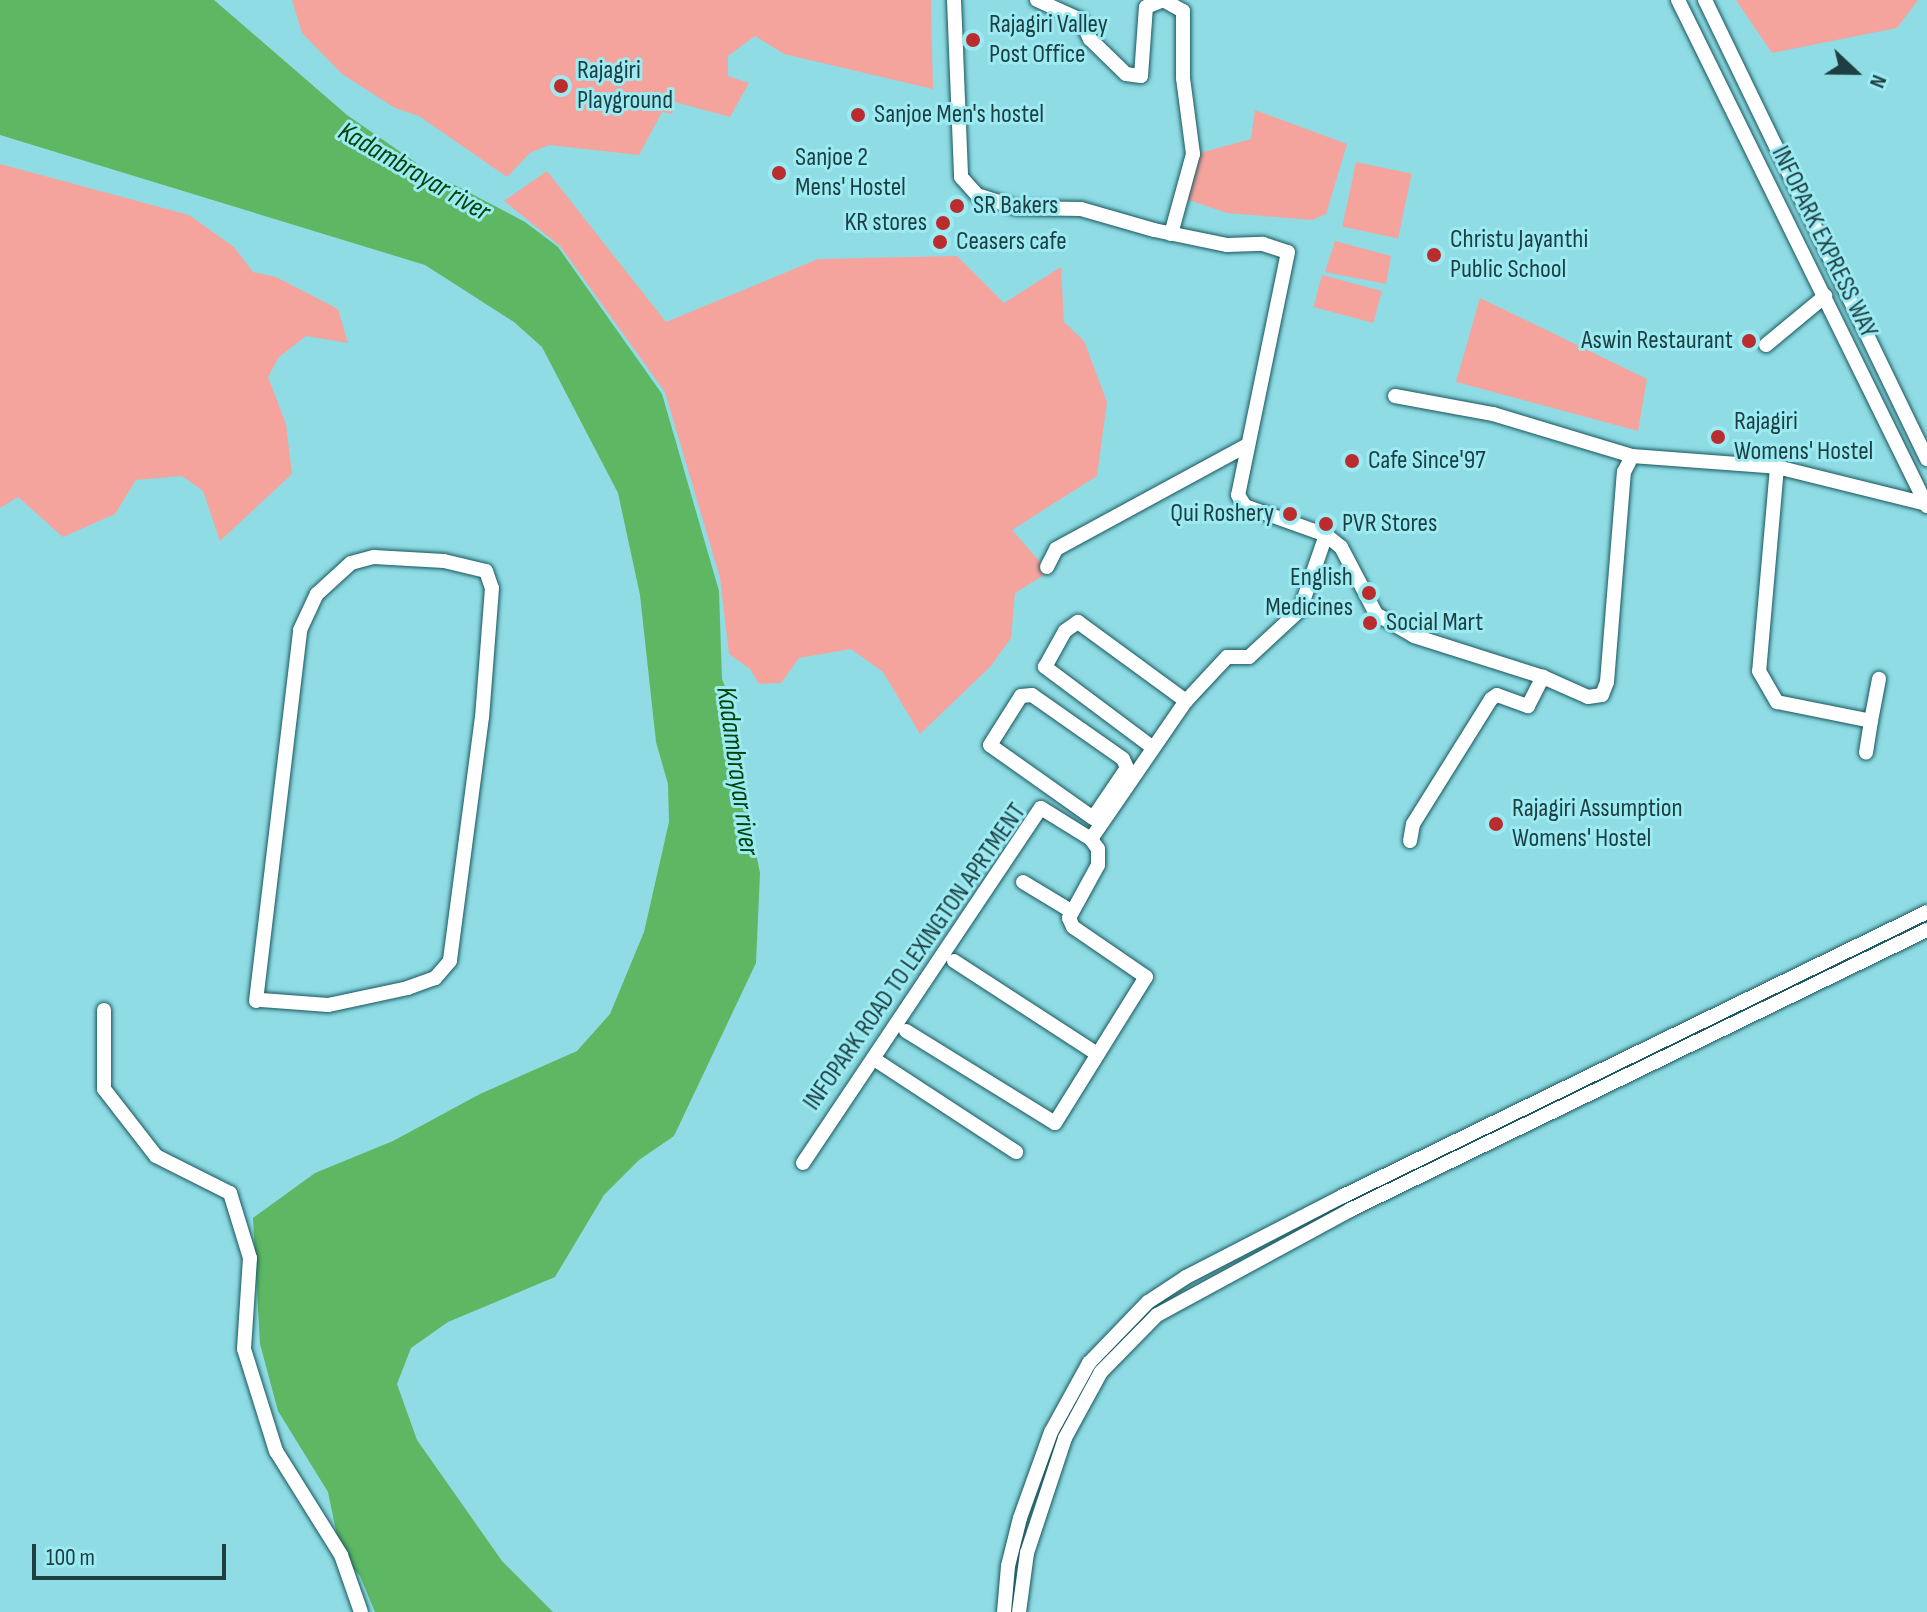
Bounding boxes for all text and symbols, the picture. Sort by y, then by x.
place label: Rajagiri Valley Post Office [989,9,1108,70]
marker: Rajagiri Valley Post Office [964,31,982,49]
north arrow [1815,32,1895,112]
place label: Rajagiri Playground [577,55,673,116]
text: N [1863,71,1892,92]
marker: Rajagiri Playground [552,77,570,95]
place label: Sanjoe Men's hostel [874,99,1044,131]
marker: Sanjoe Men's hostel [849,106,867,124]
water label: Kadambrayar river [332,115,496,229]
street label: INFOPARK EXPRESS WAY [1764,141,1884,343]
place label: Sanjoe 2 Mens' Hostel [795,142,906,204]
marker: Sanjoe 2 Mens' Hostel [770,164,788,182]
place label: SR Bakers [973,190,1058,222]
marker: SR Bakers [948,197,966,215]
place label: KR stores [845,207,927,239]
marker: KR stores [934,214,952,232]
place label: Christu Jayanthi Public School [1450,224,1588,286]
place label: Ceasers cafe [956,226,1067,258]
marker: Ceasers cafe [931,233,949,251]
marker: Christu Jayanthi Public School [1425,246,1443,264]
place label: Aswin Restaurant [1581,325,1733,357]
marker: Aswin Restaurant [1740,332,1758,350]
place label: Rajagiri Womens' Hostel [1734,406,1873,468]
marker: Rajagiri Womens' Hostel [1709,428,1727,446]
place label: Cafe Since'97 [1368,445,1486,477]
marker: Cafe Since'97 [1343,452,1361,470]
place label: Qui Roshery [1170,498,1274,530]
marker: Qui Roshery [1281,505,1299,523]
place label: PVR Stores [1342,508,1437,540]
marker: PVR Stores [1317,515,1335,533]
place label: English Medicines [1265,562,1353,624]
marker: English Medicines [1360,584,1378,602]
place label: Social Mart [1386,607,1483,639]
marker: Social Mart [1361,614,1379,632]
water label: Kadambrayar river [709,685,765,857]
place label: Rajagiri Assumption Womens' Hostel [1512,793,1683,854]
street label: INFOPARK ROAD TO LEXINGTON APRTMENT [797,798,1033,1116]
marker: Rajagiri Assumption Womens' Hostel [1487,815,1505,833]
scale bar [36,1528,230,1578]
text: 100 m [46,1543,95,1572]

